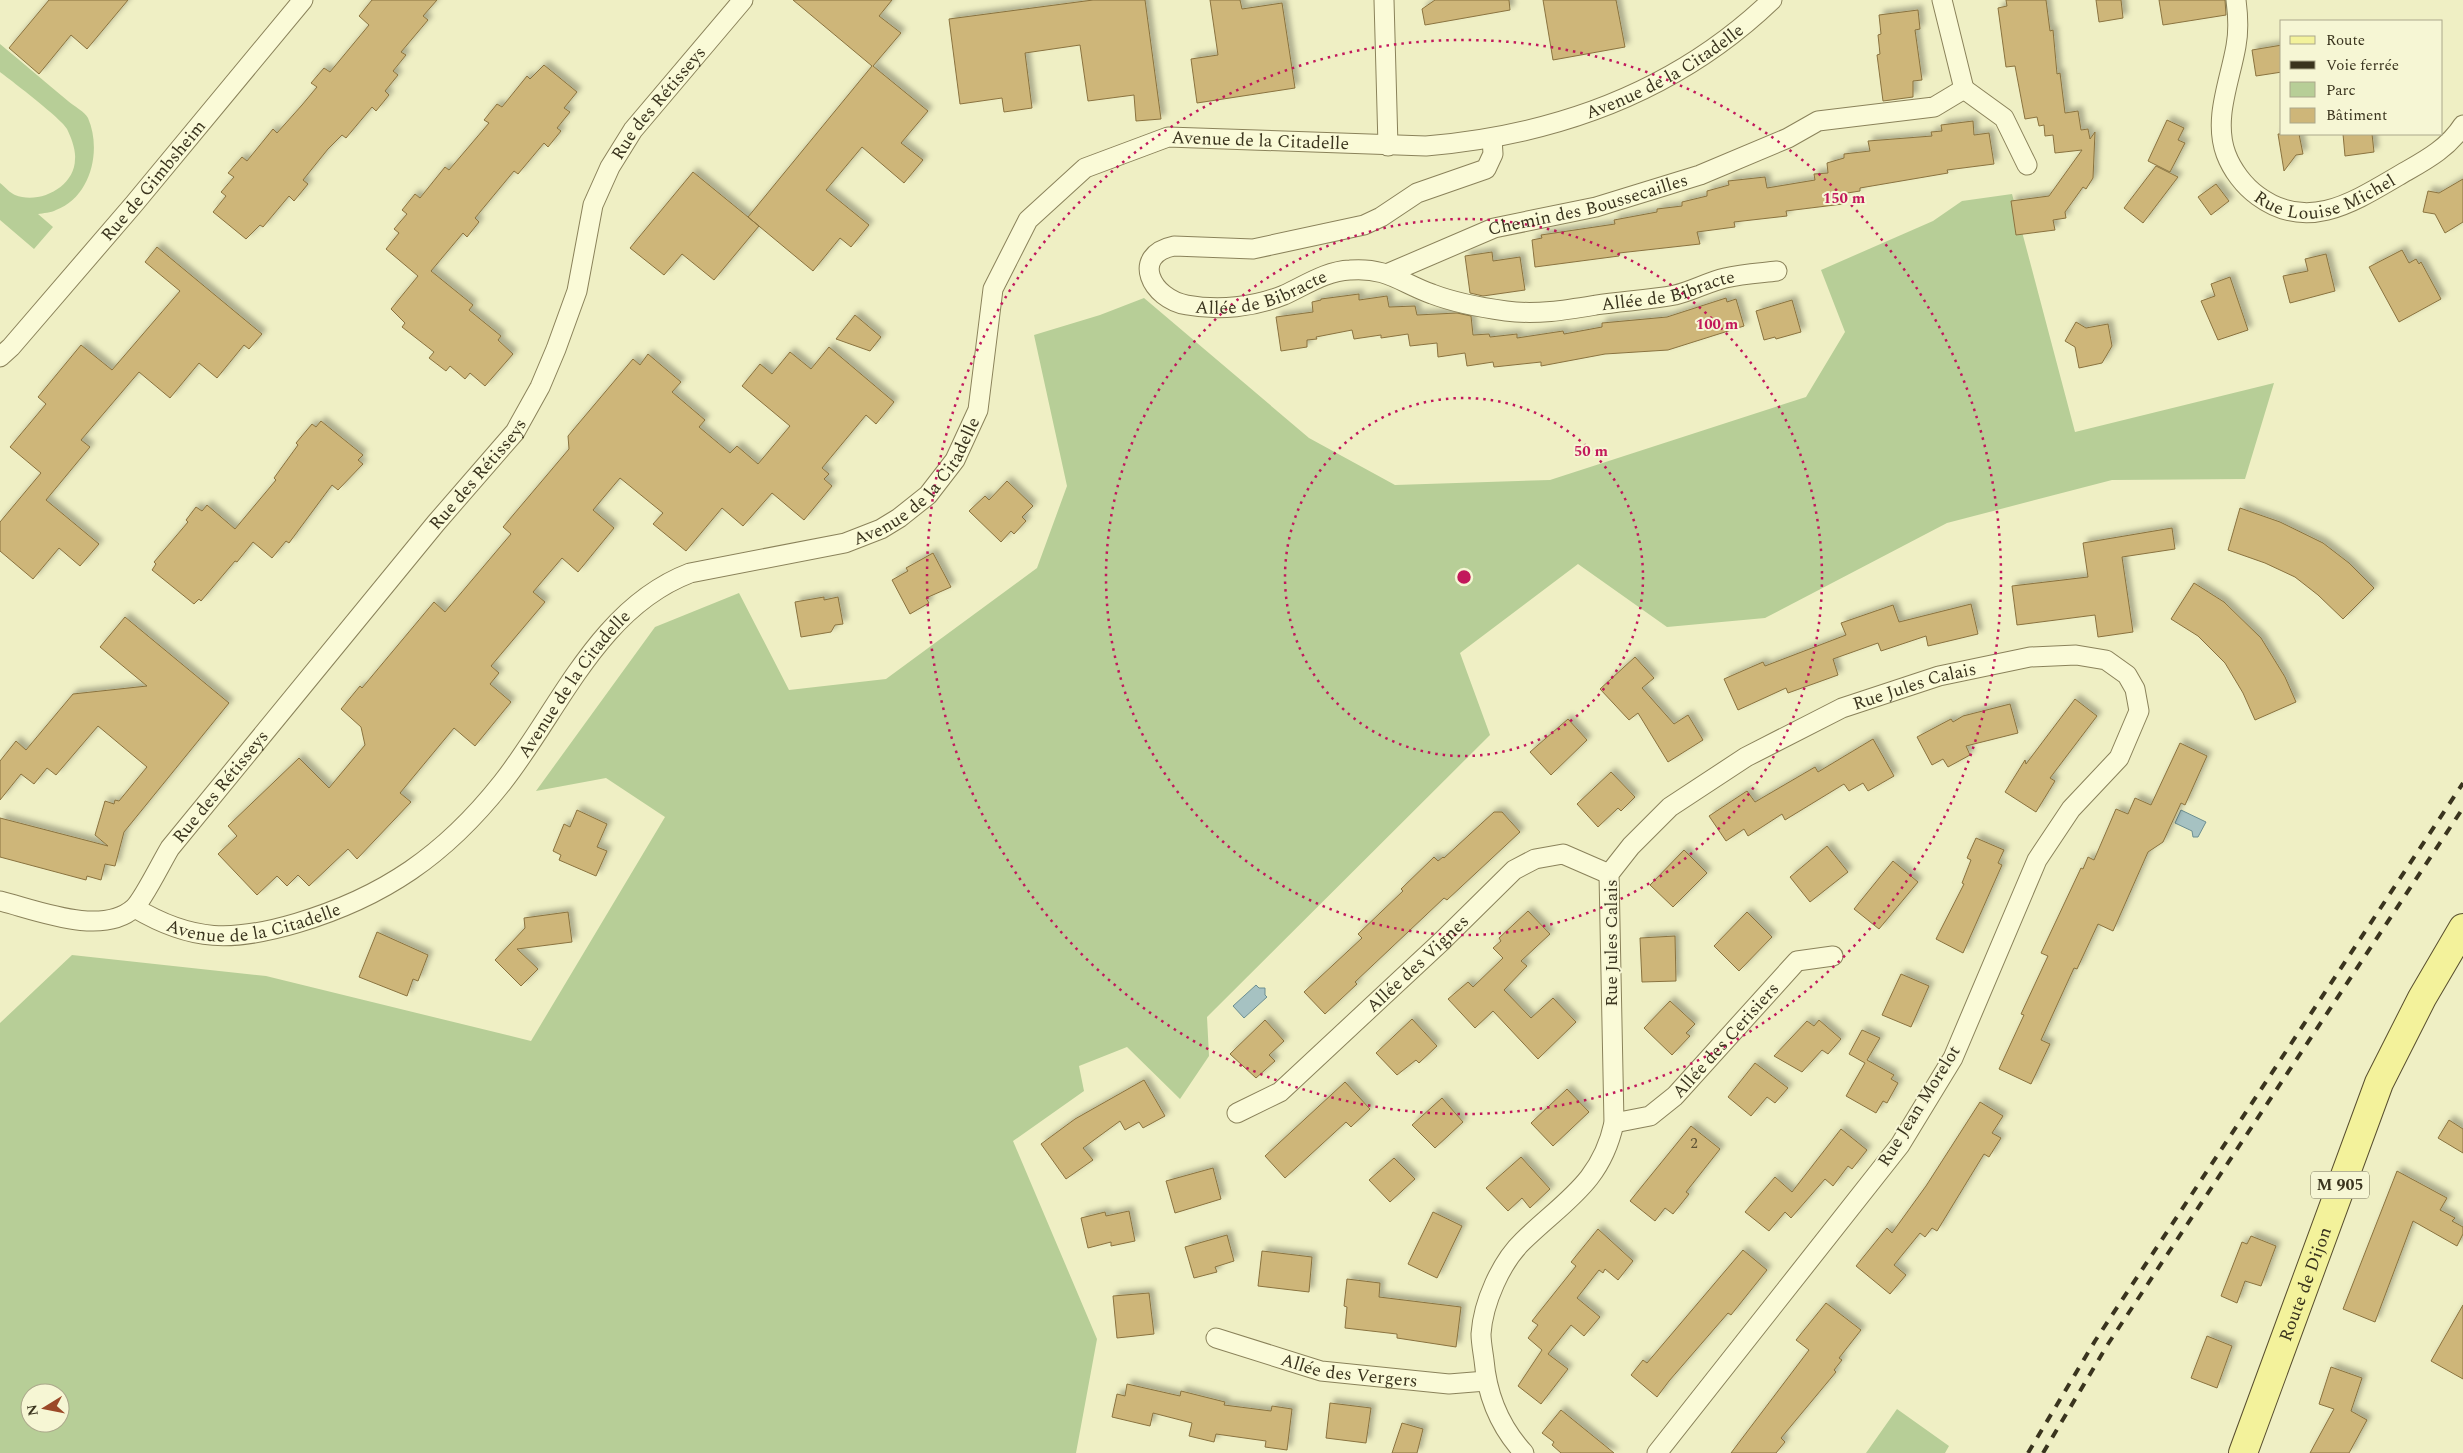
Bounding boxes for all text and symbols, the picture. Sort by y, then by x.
street label: Avenue de la Citadelle [1582,17,1750,126]
legend [2280,20,2443,135]
text: Route [2326,29,2365,52]
street label: Rue des Rétisseys [604,40,712,165]
text: Voie ferrée [2326,54,2399,77]
text: Parc [2326,79,2356,102]
text: Bâtiment [2326,104,2387,127]
street label: Rue de Gimbsheim [94,114,212,247]
street label: Avenue de la Citadelle [1171,124,1350,157]
street label: Chemin des Boussecailles [1485,166,1691,242]
street label: Rue Louise Michel [2249,167,2400,226]
text: 150 m [1823,187,1866,210]
street label: Allée de Bibracte [1194,263,1331,321]
street label: Allée de Bibracte [1600,263,1737,318]
text: 100 m [1696,313,1739,336]
street label: Avenue de la Citadelle [849,412,987,552]
street label: Rue des Rétisseys [422,413,533,536]
text: 50 m [1574,440,1609,463]
centre of rings [1455,568,1473,586]
street label: Avenue de la Citadelle [511,603,636,763]
street label: Rue Jules Calais [1849,655,1979,717]
street label: Rue des Rétisseys [166,724,275,849]
street label: Rue Jules Calais [1598,879,1625,1007]
street label: Avenue de la Citadelle [163,896,345,949]
street label: Allée des Vignes [1360,908,1475,1019]
street label: Allée des Cerisiers [1666,976,1785,1104]
street label: Rue Jean Morelot [1871,1040,1967,1172]
house number: 2 [1690,1132,1698,1155]
road number: M 905 [2311,1172,2369,1198]
street label: Route de Dijon [2272,1223,2338,1345]
street label: Allée des Vergers [1278,1346,1419,1394]
north arrow [20,1383,70,1433]
text: N [21,1403,44,1418]

